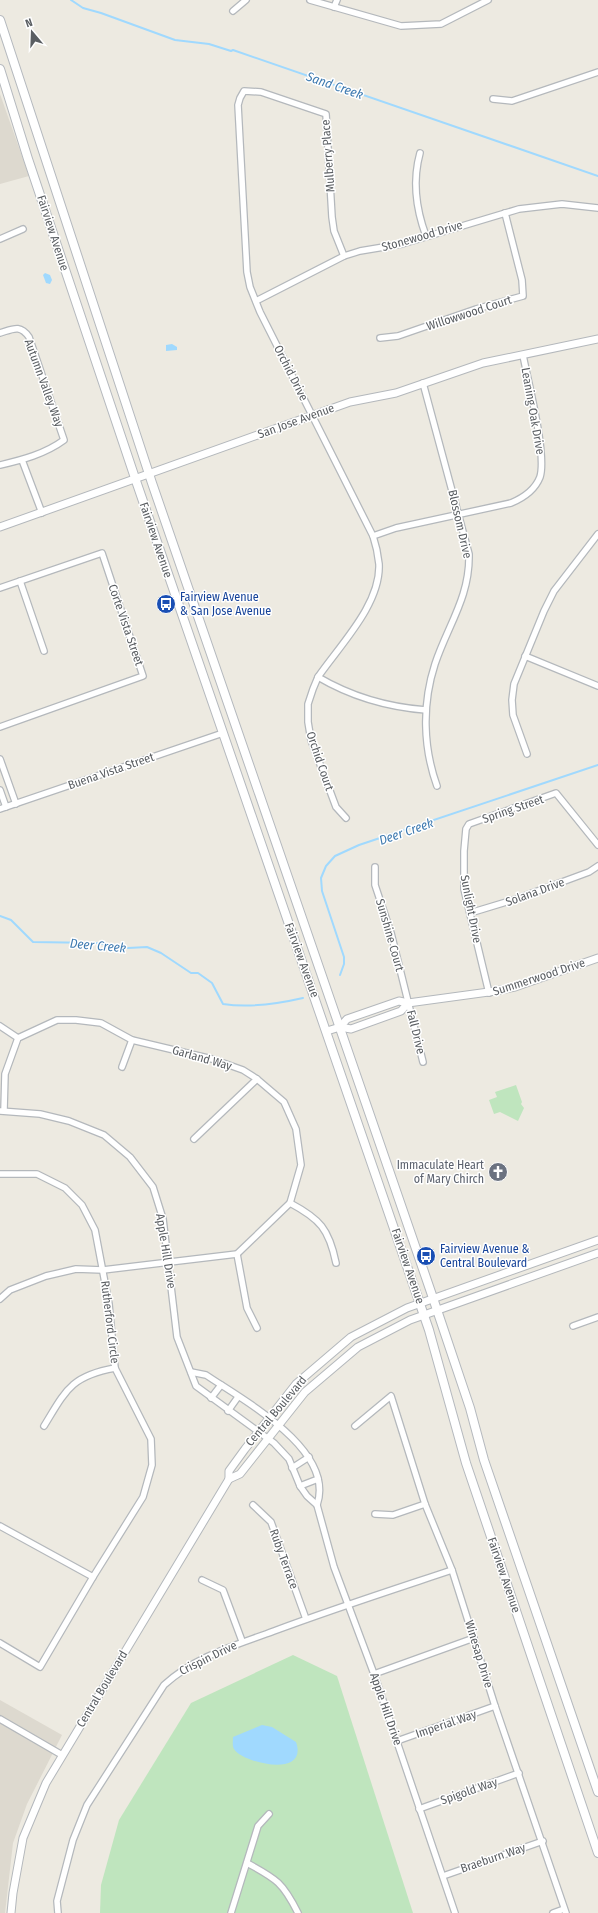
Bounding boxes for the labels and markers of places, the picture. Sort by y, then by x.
place label: Fairview Avenue & San Jose Avenue [180,590,271,618]
bus stop icon: Fairview Avenue & San Jose Avenue [155,593,177,615]
place label: Immaculate Heart of Mary Chirch [397,1158,484,1186]
church icon: Immaculate Heart of Mary Chirch [487,1161,509,1183]
place label: Fairview Avenue & Central Boulevard [440,1242,529,1270]
bus stop icon: Fairview Avenue & Central Boulevard [415,1245,437,1267]

